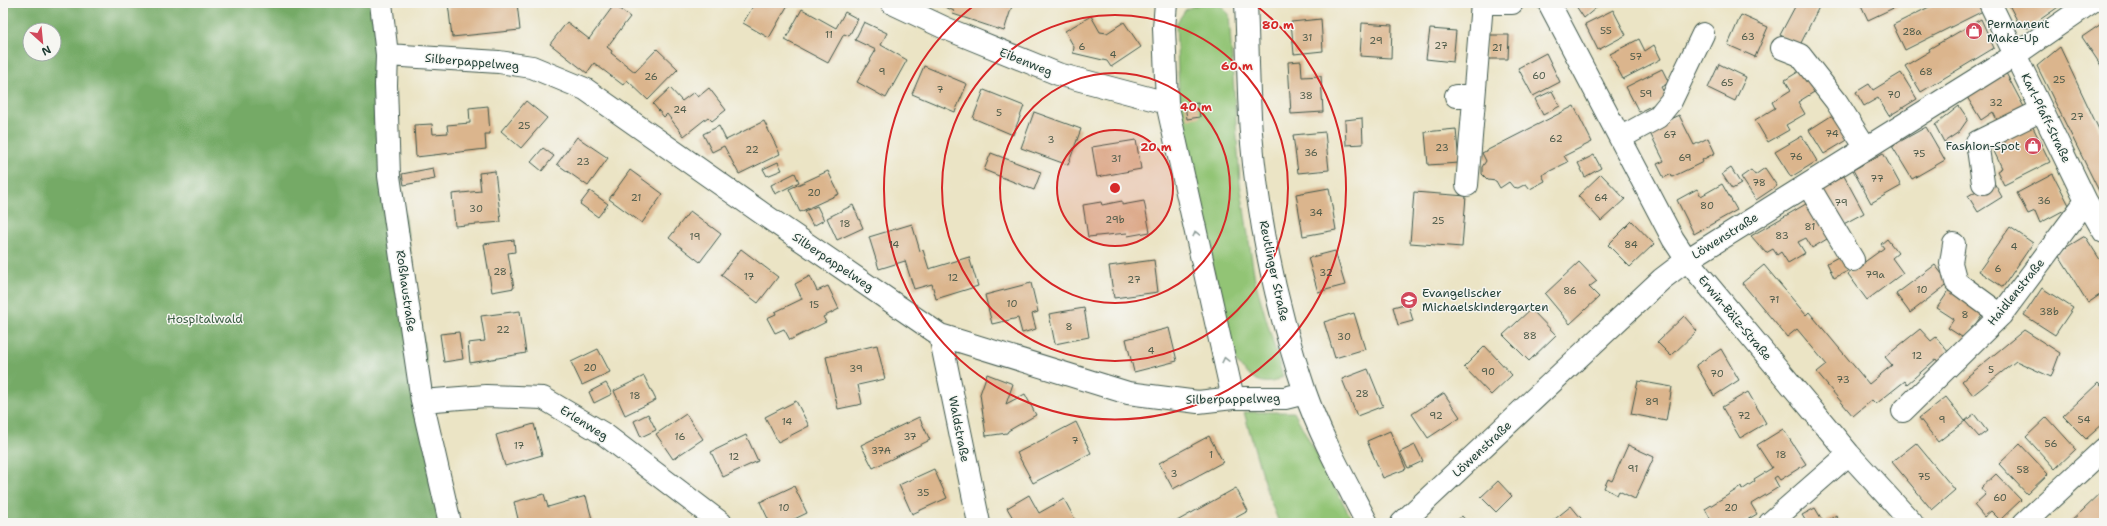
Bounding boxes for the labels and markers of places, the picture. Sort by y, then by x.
place label: Permanent Make-Up [1987,16,2050,46]
shop icon: Permanent Make-Up [1964,21,1984,41]
shop icon: Fashion-Spot [2023,136,2043,156]
place label: Fashion-Spot [1945,138,2020,154]
centre of rings [1108,181,1122,195]
place label: Evangelischer Michaelskindergarten [1422,285,1549,315]
school or university icon: Evangelischer Michaelskindergarten [1399,290,1419,310]

